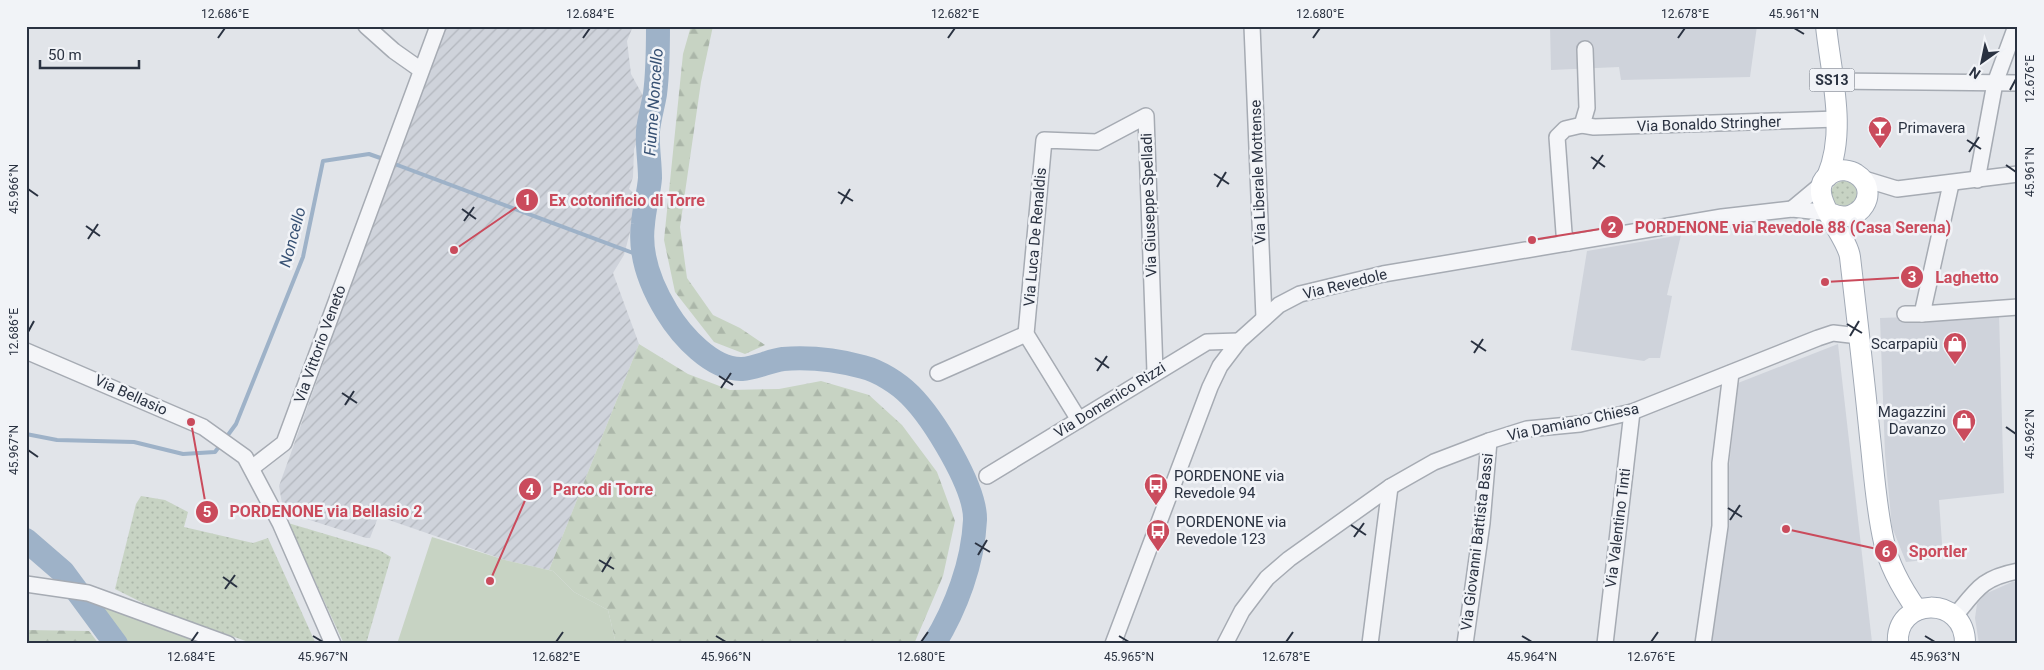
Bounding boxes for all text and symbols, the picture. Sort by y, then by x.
text: 12.686°E [201,7,249,21]
text: 12.684°E [566,7,614,21]
text: 12.682°E [931,7,979,21]
text: 12.680°E [1296,7,1344,21]
text: 12.678°E [1661,7,1709,21]
text: 45.961°N [1769,7,1819,21]
scale bar [40,38,139,70]
north arrow [1956,38,2006,88]
text: 50 m [48,46,82,64]
water label: Fiume Noncello [640,47,667,157]
text: 12.676°E [2023,55,2037,103]
text: N [1966,63,1983,82]
road number: SS13 [1810,68,1854,92]
street label: Via Liberale Mottense [1246,99,1270,245]
street label: Via Bonaldo Stringher [1637,112,1781,136]
bar icon: Primavera [1867,115,1893,149]
place label: Primavera [1898,119,1965,137]
street label: Via Giuseppe Spelladi [1137,133,1161,277]
text: 45.961°N [2023,147,2037,197]
text: 45.966°N [7,164,21,214]
street label: Via Luca De Renaldis [1020,167,1050,307]
callout: Ex cotonificio di Torre [514,185,715,216]
text: 1 [523,191,531,209]
text: Ex cotonificio di Torre [549,191,705,210]
water label: Noncello [275,205,310,269]
callout: PORDENONE via Revedole 88 (Casa Serena) [1600,212,1961,243]
text: PORDENONE via Revedole 88 (Casa Serena) [1635,218,1951,237]
text: 2 [1608,219,1617,237]
callout: Laghetto [1900,262,2008,293]
street label: Via Revedole [1301,265,1389,303]
text: 3 [1908,268,1916,286]
text: Laghetto [1935,268,1999,287]
street label: Via Vittorio Veneto [290,283,350,405]
text: 12.686°E [7,308,21,356]
shop icon: Scarpapiù [1942,331,1968,365]
place label: Scarpapiù [1871,335,1938,353]
street label: Via Domenico Rizzi [1051,358,1169,442]
street label: Via Bellasio [92,371,170,419]
street label: Via Damiano Chiesa [1506,399,1640,445]
place label: Magazzini Davanzo [1878,403,1946,438]
shop icon: Magazzini Davanzo [1951,408,1977,442]
text: 45.962°N [2023,409,2037,459]
text: 45.967°N [7,425,21,475]
street label: Via Giovanni Battista Bassi [1457,452,1497,632]
place label: PORDENONE via Revedole 94 [1174,467,1284,502]
street label: Via Valentino Tinti [1602,467,1634,589]
bus stop icon: PORDENONE via Revedole 94 [1143,472,1169,506]
callout: Parco di Torre [518,474,664,505]
text: Parco di Torre [553,480,654,499]
text: 4 [526,481,535,499]
callout: PORDENONE via Bellasio 2 [194,496,432,527]
text: PORDENONE via Bellasio 2 [230,502,422,521]
text: 5 [203,503,211,521]
place label: PORDENONE via Revedole 123 [1176,513,1286,548]
bus stop icon: PORDENONE via Revedole 123 [1145,518,1171,552]
callout: Sportler [1874,536,1977,567]
text: Sportler [1909,542,1967,561]
text: 6 [1882,543,1891,561]
text: 12.684°E [167,650,215,664]
text: 45.967°N [298,650,348,664]
text: 12.682°E [532,650,580,664]
text: 45.966°N [701,650,751,664]
text: 12.680°E [897,650,945,664]
text: 45.965°N [1104,650,1154,664]
text: 12.678°E [1262,650,1310,664]
text: 45.964°N [1507,650,1557,664]
text: 12.676°E [1627,650,1675,664]
text: 45.963°N [1910,650,1960,664]

